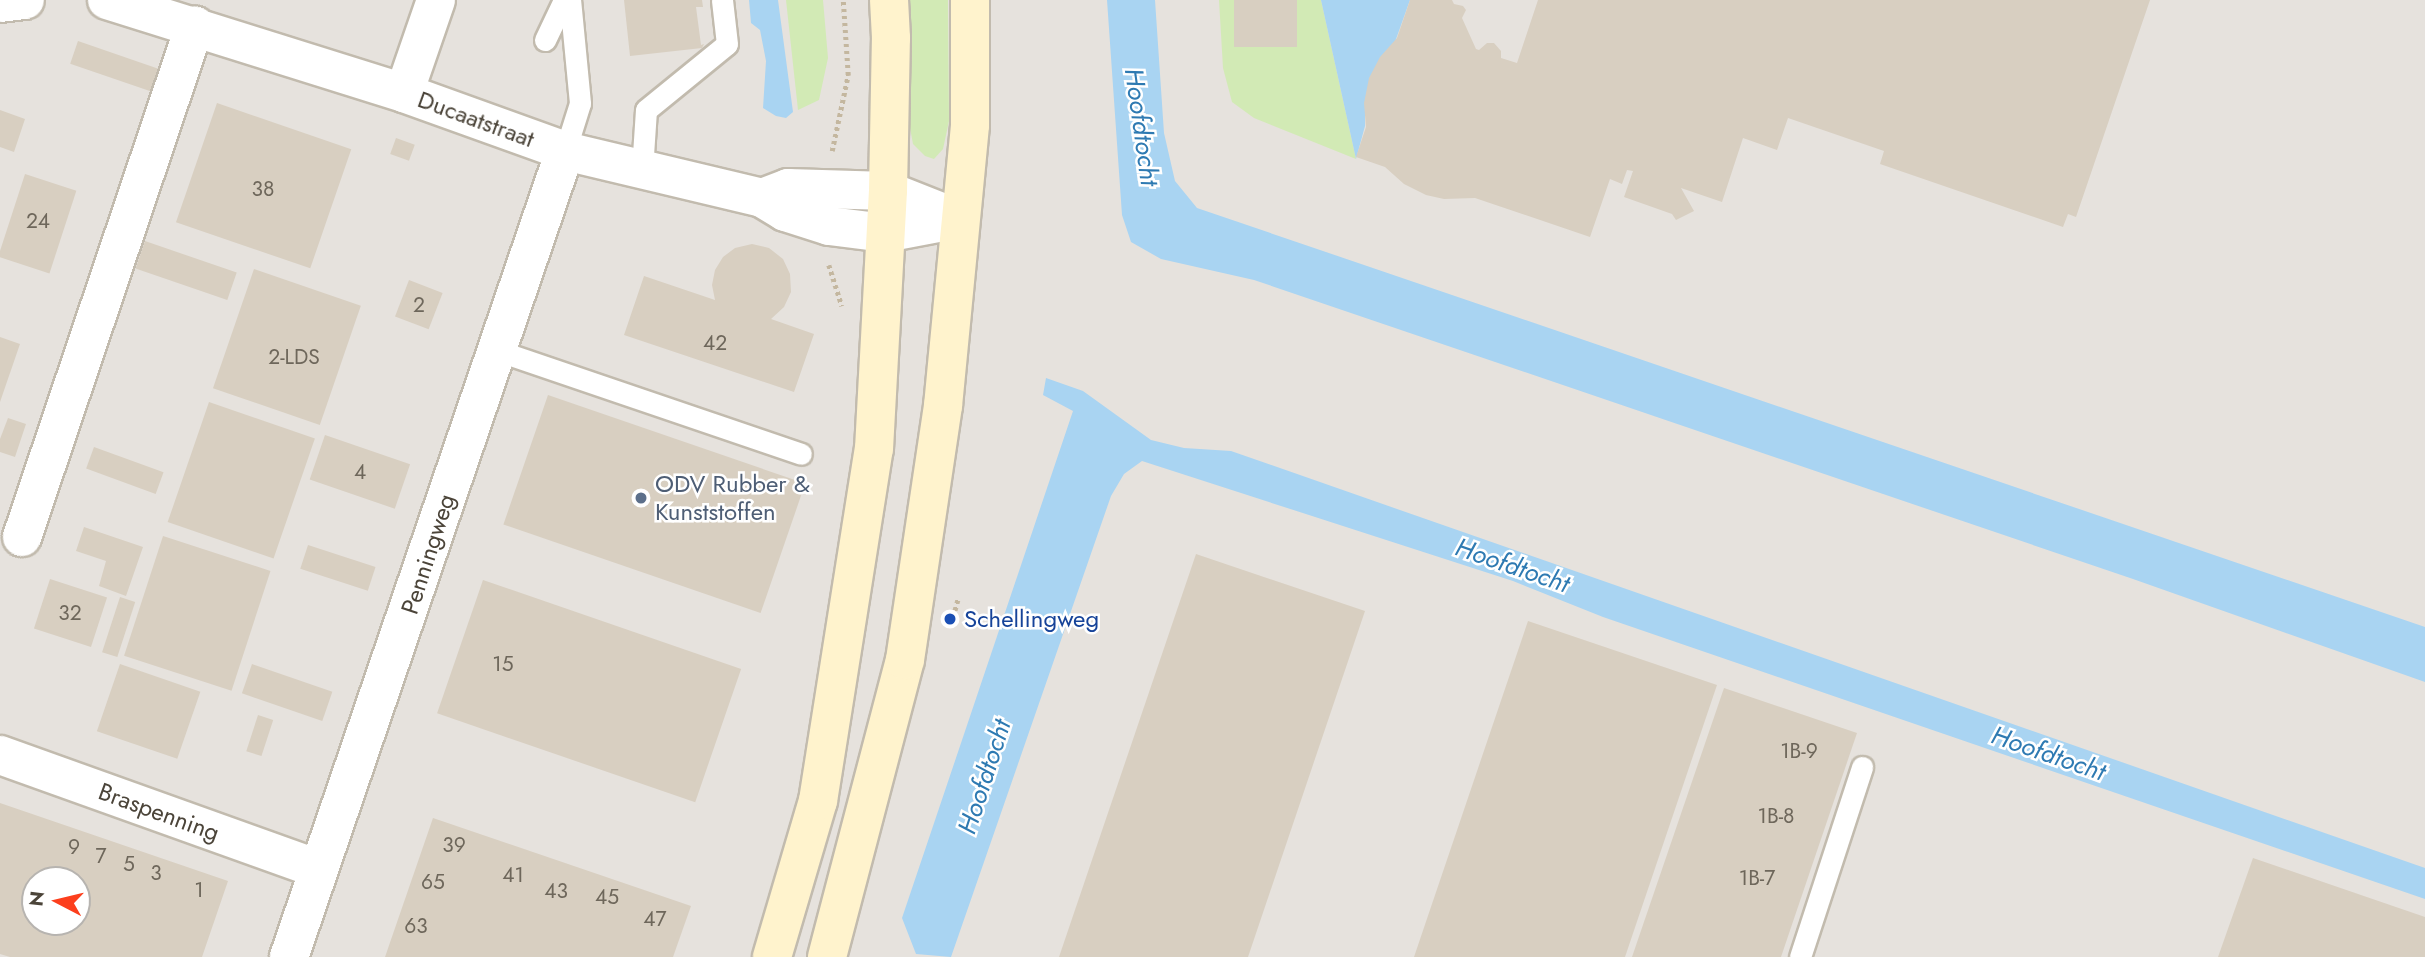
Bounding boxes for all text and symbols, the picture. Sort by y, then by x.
water label: Hoofdtocht [1117,66,1165,188]
street label: Ducaatstraat [414,85,538,153]
house number: 38 [252,176,274,202]
house number: 24 [26,208,50,234]
house number: 2 [413,292,425,318]
house number: 42 [703,330,727,356]
house number: 2-LDS [268,344,320,370]
house number: 4 [354,459,366,485]
place label: ODV Rubber & Kunststoffen [655,470,810,526]
street label: Penningweg [395,490,461,618]
marker: ODV Rubber & Kunststoffen [633,490,649,506]
water label: Hoofdtocht [1451,532,1573,600]
house number: 32 [58,600,82,626]
place label: Schellingweg [964,605,1099,633]
marker: Schellingweg [942,611,958,627]
house number: 15 [492,651,514,677]
water label: Hoofdtocht [952,716,1018,838]
water label: Hoofdtocht [1987,720,2109,788]
house number: 1B-9 [1780,738,1818,764]
street label: Braspenning [95,777,223,847]
house number: 1B-8 [1757,803,1795,829]
house number: 39 [442,832,466,858]
house number: 9 [68,834,80,860]
house number: 7 [95,843,107,869]
house number: 5 [123,851,135,877]
house number: 3 [150,860,162,886]
house number: 41 [502,862,524,888]
house number: 1B-7 [1739,865,1775,891]
north arrow [21,866,91,936]
house number: 65 [421,869,445,895]
house number: 1 [194,877,204,903]
house number: 43 [544,878,568,904]
house number: 45 [595,884,619,910]
text: N [22,889,51,908]
house number: 47 [643,906,667,932]
house number: 63 [404,913,428,939]

